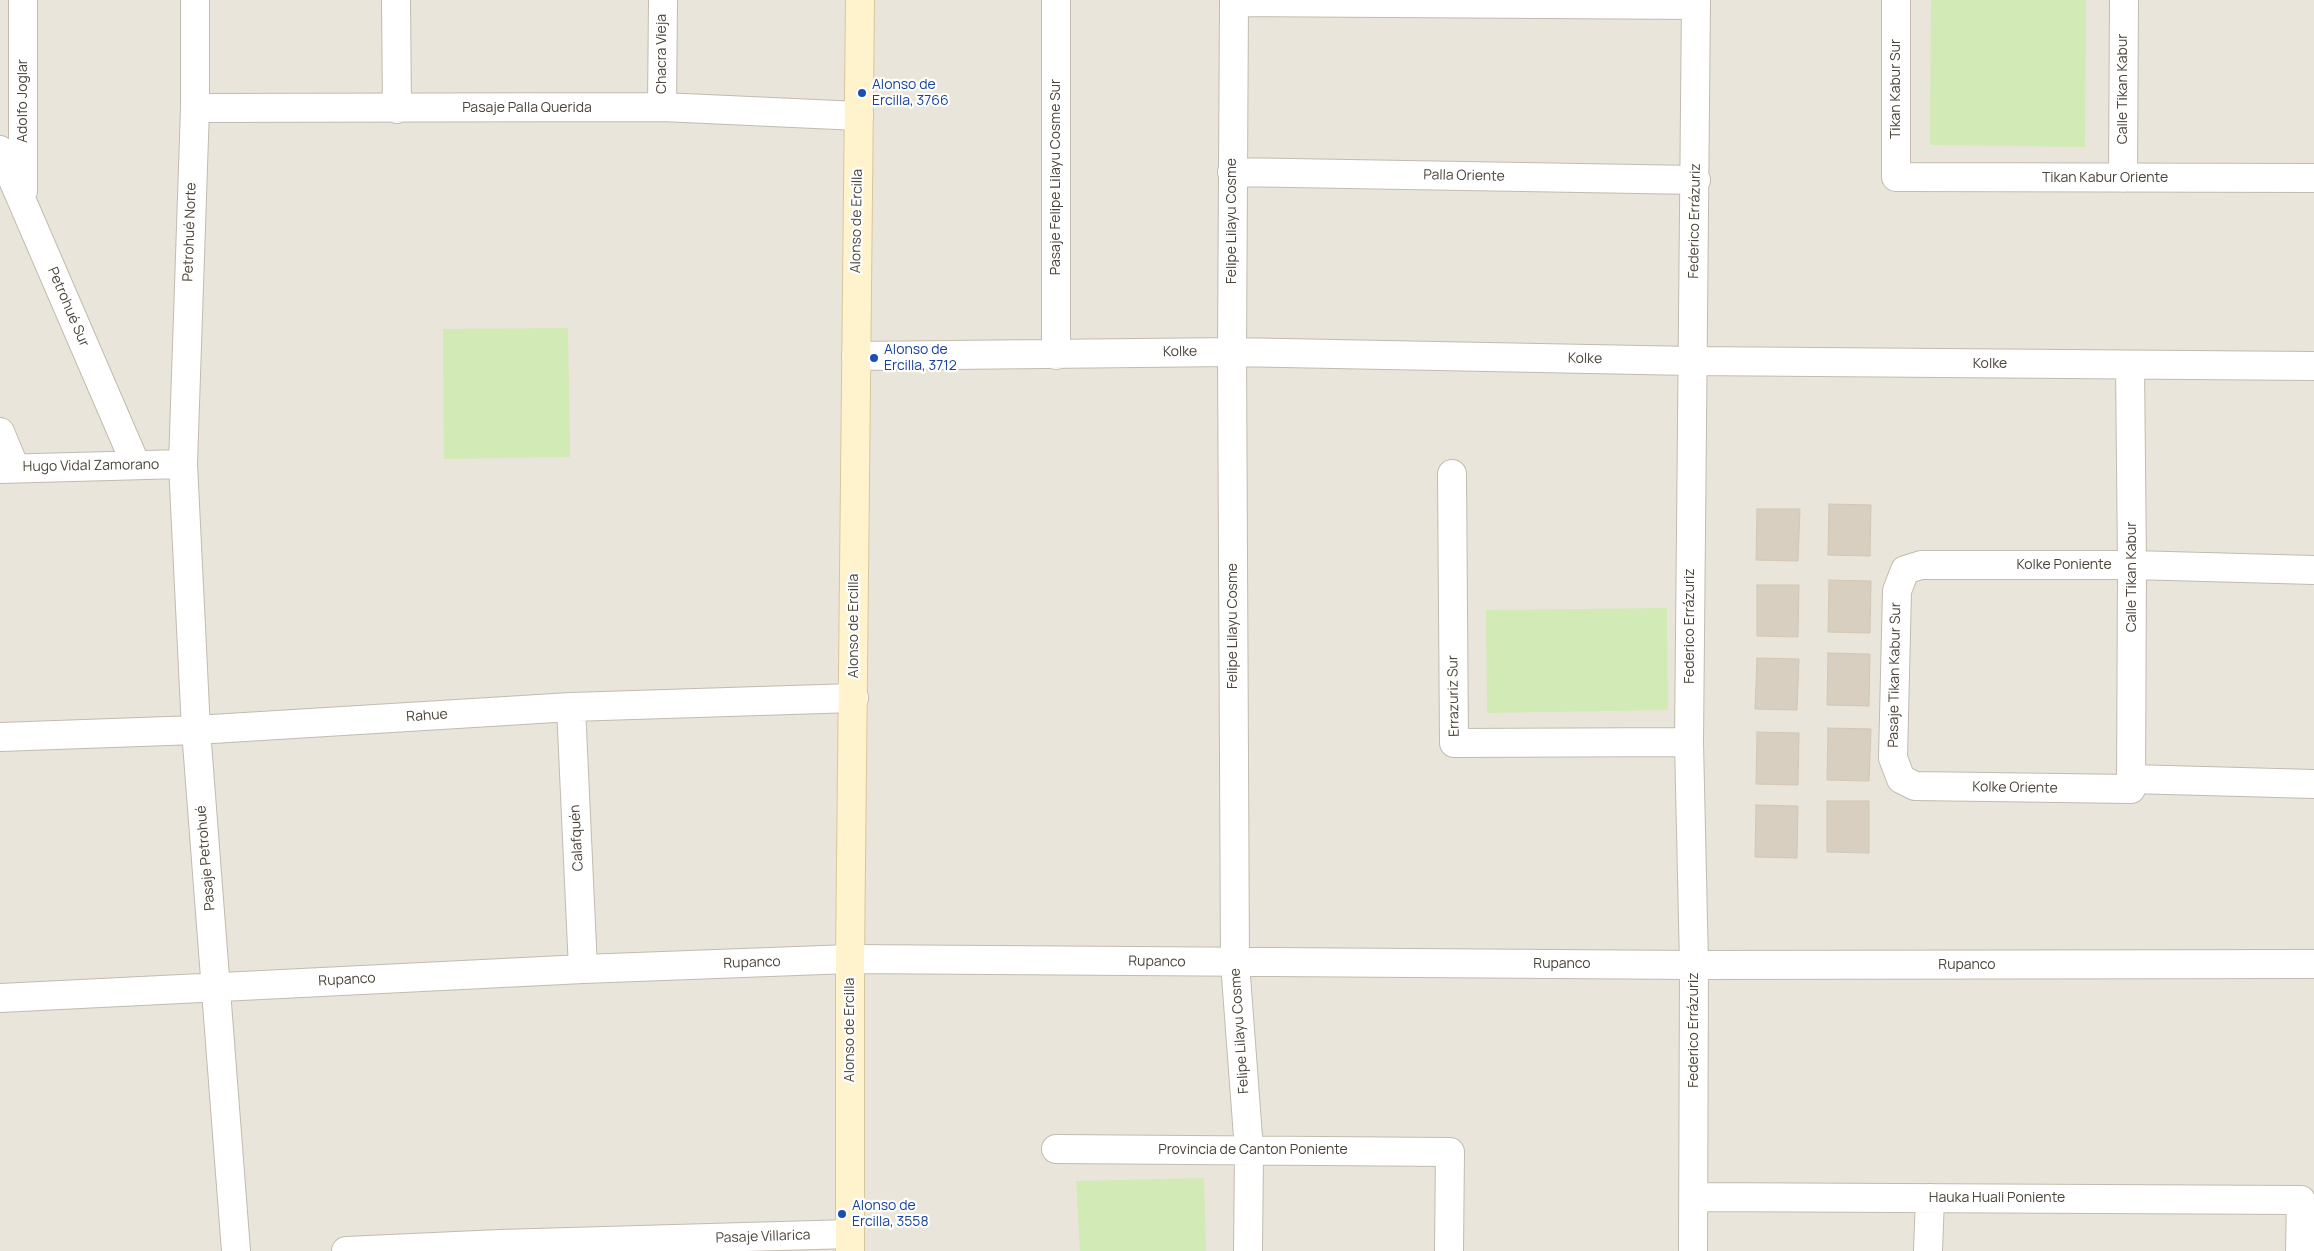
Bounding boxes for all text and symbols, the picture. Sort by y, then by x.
street label: Chacra Vieja [654,14,670,94]
street label: Calle Tikan Kabur [2115,34,2131,144]
street label: Tikan Kabur Sur [1888,39,1904,139]
street label: Adolfo Joglar [15,59,31,143]
place label: Alonso de Ercilla, 3766 [872,77,949,110]
street label: Pasaje Felipe Lilayu Cosme Sur [1048,79,1064,275]
marker: Alonso de Ercilla, 3766 [856,87,868,99]
street label: Pasaje Palla Querida [462,100,592,116]
street label: Felipe Lilayu Cosme [1224,158,1240,284]
street label: Federico Errázuriz [1686,163,1704,279]
street label: Palla Oriente [1423,167,1505,185]
street label: Alonso de Ercilla [848,169,866,273]
street label: Tikan Kabur Oriente [2042,170,2168,186]
street label: Petrohué Norte [180,182,200,282]
street label: Petrohué Sur [44,265,92,349]
place label: Alonso de Ercilla, 3712 [884,342,957,374]
street label: Kolke [1163,343,1197,361]
street label: Kolke [1568,350,1602,368]
marker: Alonso de Ercilla, 3712 [868,352,880,364]
street label: Kolke [1973,356,2007,372]
street label: Hugo Vidal Zamorano [23,456,159,476]
street label: Calle Tikan Kabur [2124,522,2140,632]
street label: Kolke Poniente [2016,557,2112,573]
street label: Felipe Lilayu Cosme [1225,563,1241,689]
street label: Federico Errázuriz [1682,568,1698,684]
street label: Alonso de Ercilla [846,574,862,678]
street label: Pasaje Tikan Kabur Sur [1885,602,1905,748]
street label: Errazuriz Sur [1445,655,1463,737]
street label: Rahue [406,706,448,726]
street label: Kolke Oriente [1972,779,2058,797]
street label: Calafquén [567,804,587,872]
street label: Pasaje Petrohué [193,805,219,911]
street label: Rupanco [1128,953,1186,971]
street label: Rupanco [723,954,781,972]
street label: Rupanco [1533,956,1591,972]
street label: Rupanco [1938,957,1996,973]
street label: Felipe Lilayu Cosme [1227,968,1253,1094]
street label: Rupanco [318,970,376,990]
street label: Federico Errázuriz [1686,972,1702,1088]
street label: Alonso de Ercilla [842,978,858,1082]
street label: Provincia de Canton Poniente [1158,1142,1348,1158]
street label: Hauka Huali Poniente [1929,1190,2065,1206]
place label: Alonso de Ercilla, 3558 [852,1198,929,1230]
marker: Alonso de Ercilla, 3558 [836,1208,848,1220]
street label: Pasaje Villarica [715,1227,811,1247]

